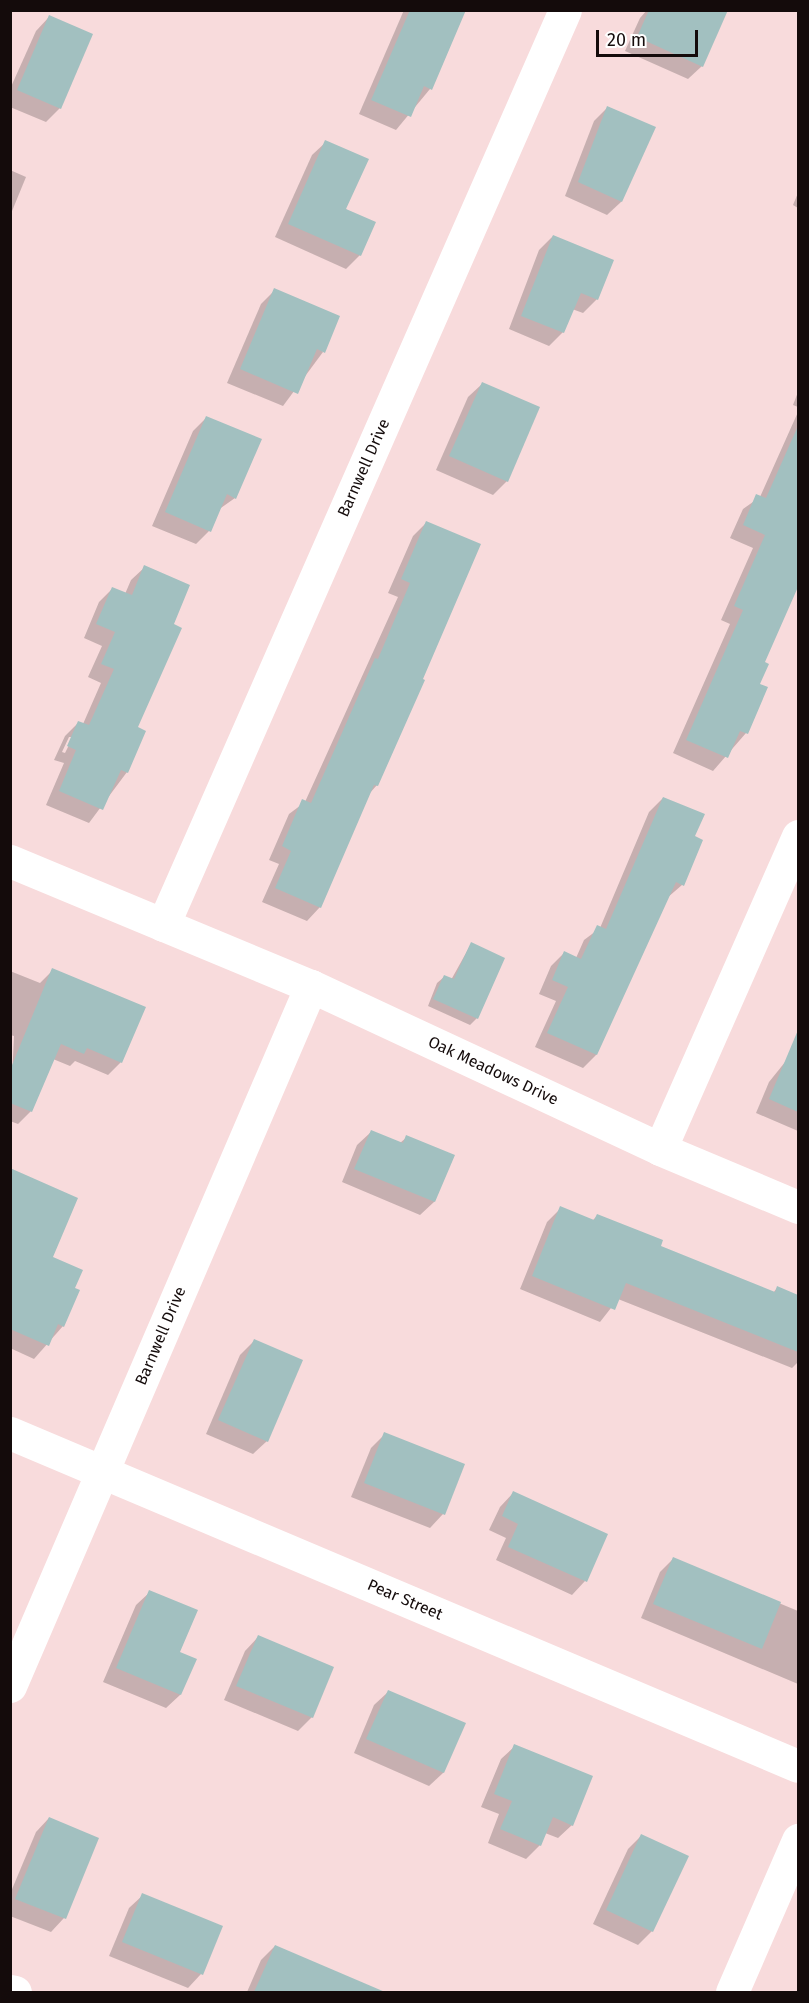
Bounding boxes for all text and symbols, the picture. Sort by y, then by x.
scale bar [599,18,701,56]
text: 20 m [607,29,646,51]
street label: Barnwell Drive [334,416,394,520]
street label: Oak Meadows Drive [425,1032,561,1110]
street label: Barnwell Drive [132,1284,190,1388]
street label: Pear Street [364,1576,446,1624]

